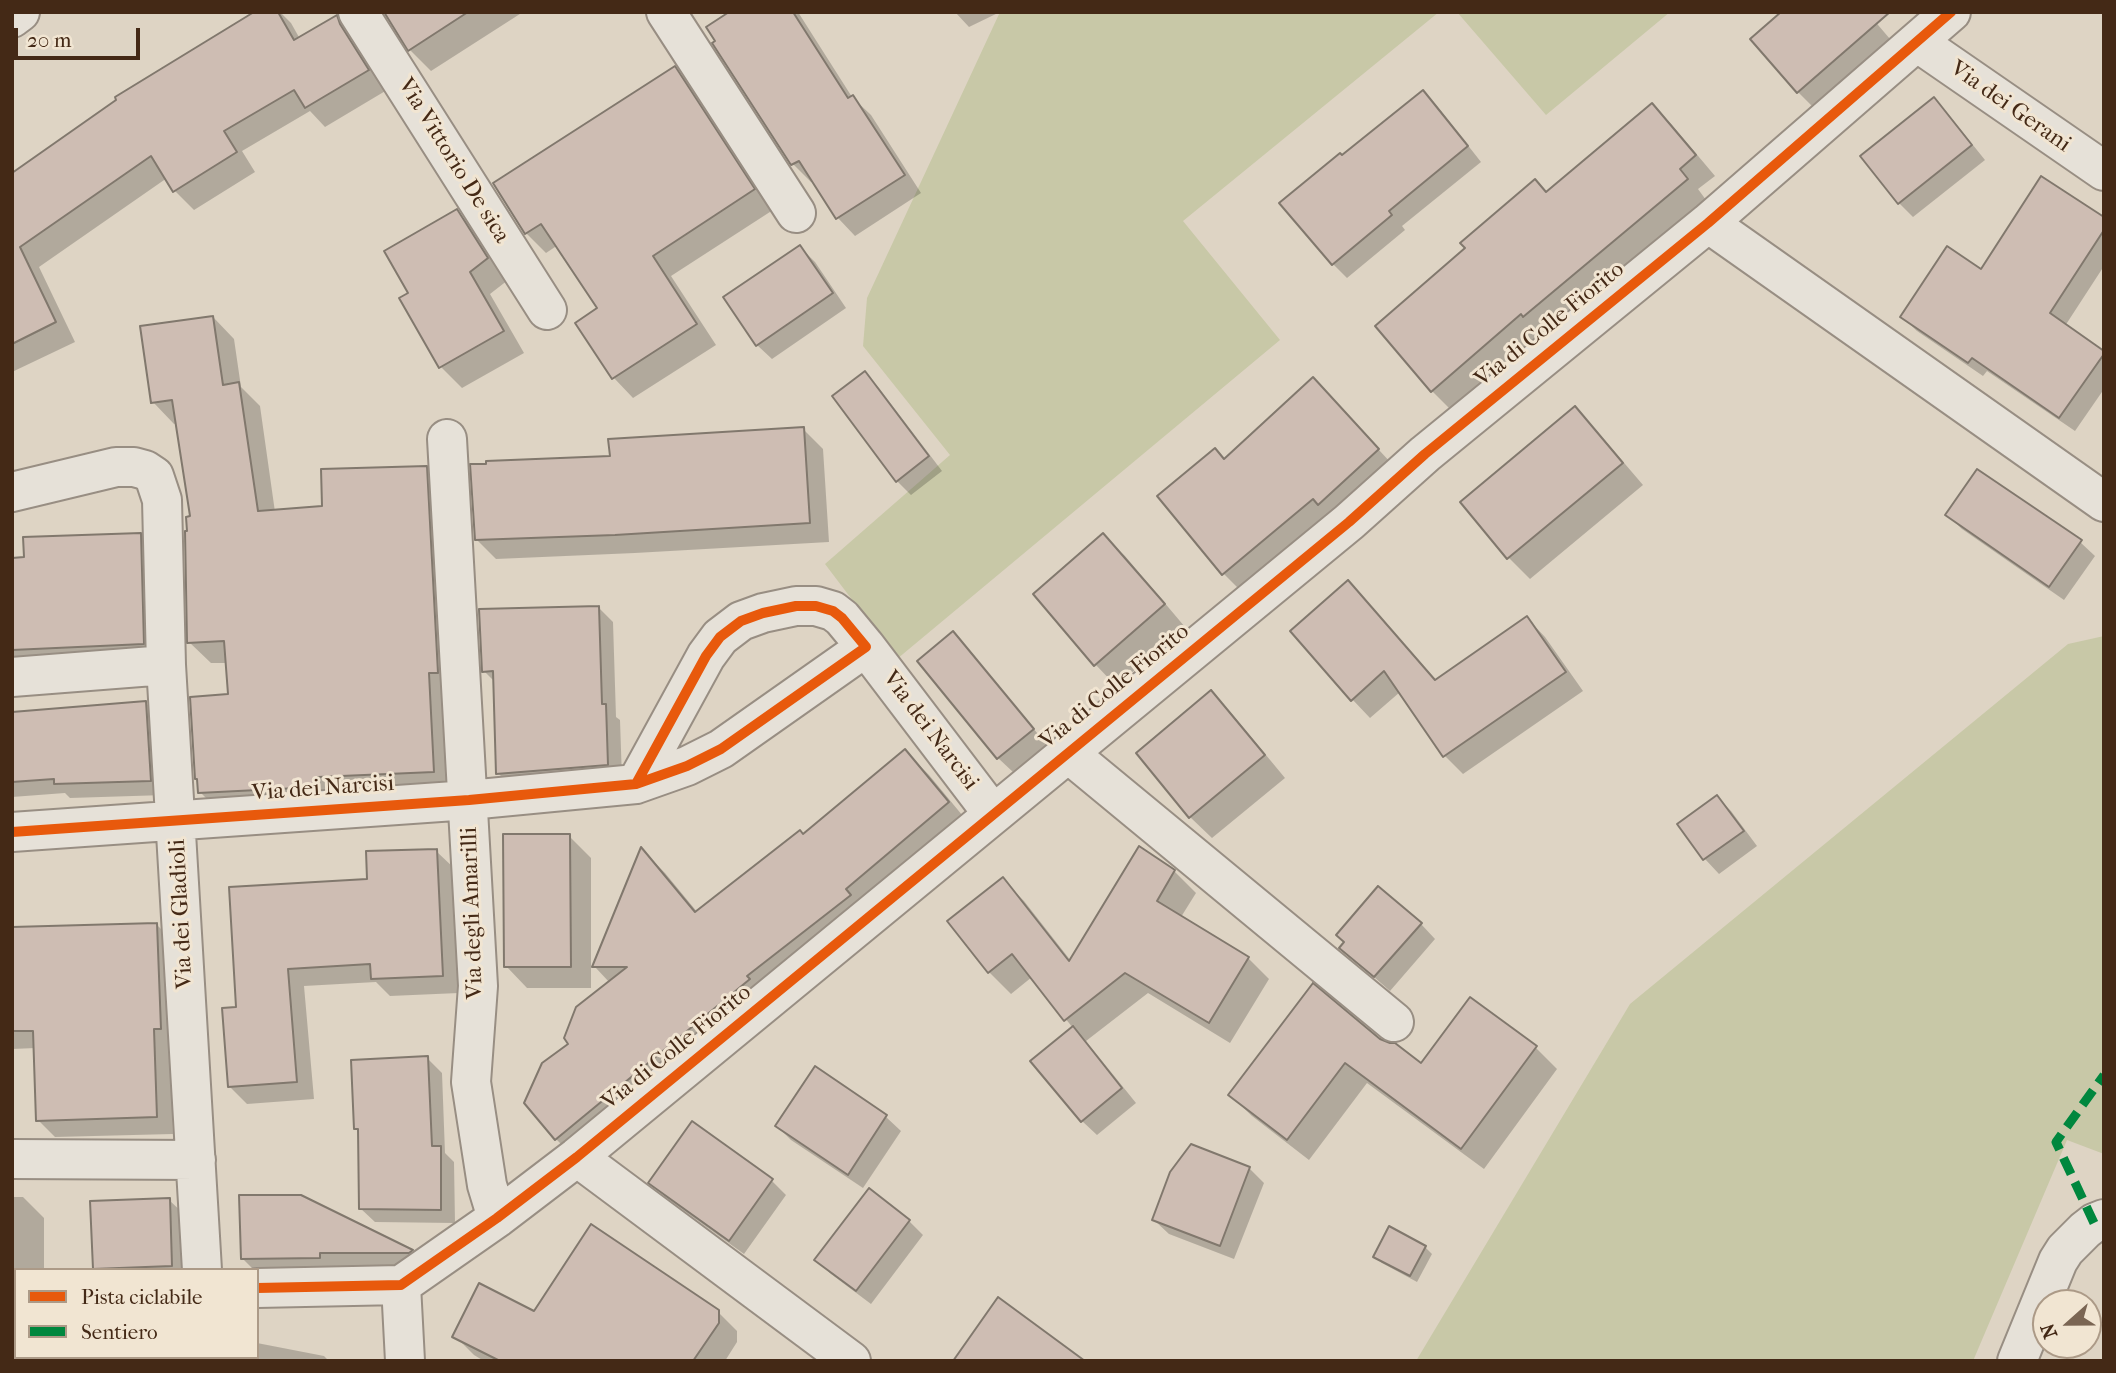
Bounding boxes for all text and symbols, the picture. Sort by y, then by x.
scale bar [18,14,144,58]
text: 20 m [27,28,71,52]
street label: Via dei Gerani [1944,55,2076,159]
street label: Via Vittorio De sica [391,73,515,249]
street label: Via di Colle Fiorito [1470,256,1630,394]
street label: Via di Colle Fiorito [1035,618,1195,756]
street label: Via dei Narcisi [876,666,984,796]
street label: Via dei Narcisi [251,770,395,808]
street label: Via degli Amarilli [456,826,490,1000]
street label: Via dei Gladioli [164,838,200,990]
street label: Via di Colle Fiorito [597,979,757,1117]
legend [14,1268,259,1359]
text: Pista ciclabile [81,1285,202,1309]
north arrow [2032,1289,2102,1359]
text: Sentiero [81,1320,158,1344]
text: N [2036,1320,2062,1341]

